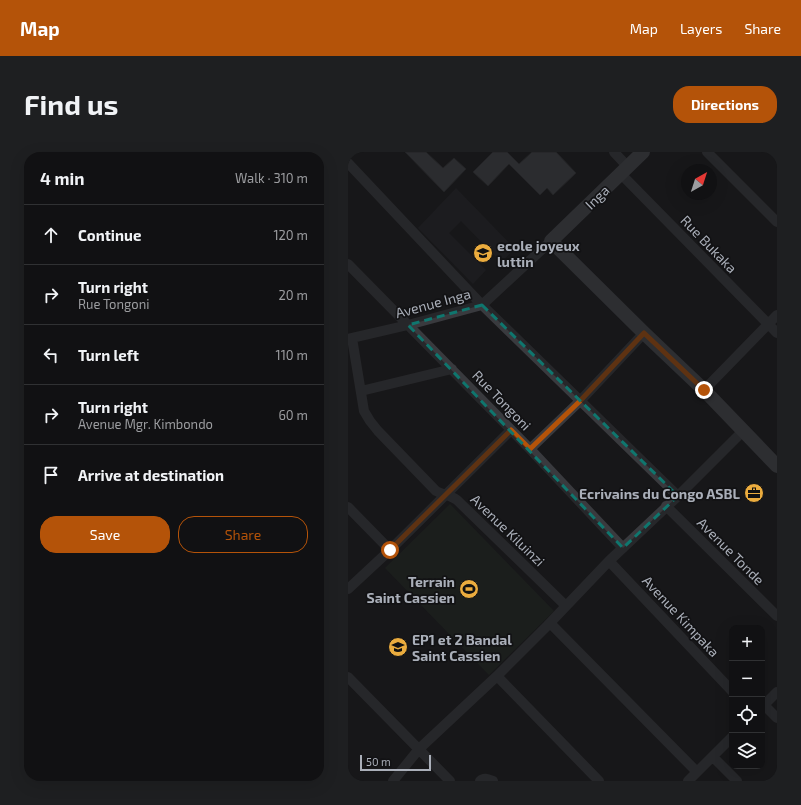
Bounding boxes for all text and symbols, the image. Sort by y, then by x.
text: Map [20,17,60,40]
text: Map [630,20,658,37]
text: Layers [680,20,722,37]
text: Share [744,20,781,37]
button: Directions [673,86,777,123]
text: Find us [24,87,118,121]
north arrow [681,164,717,200]
text: 4 min [40,168,84,188]
text: Walk · 310 m [235,170,308,186]
street label: Inga [581,181,613,213]
street label: Rue Bukaka [677,212,741,276]
icon: ahead [40,224,62,246]
text: Continue [78,226,141,244]
text: 120 m [273,227,308,243]
place label: ecole joyeux luttin [497,237,580,270]
school or university icon: ecole joyeux luttin [472,242,494,264]
text: Turn right [78,278,148,296]
icon: right [40,284,62,306]
street label: Avenue Inga [393,285,473,321]
text: 20 m [279,287,308,303]
text: Rue Tongoni [78,296,149,312]
icon: left [40,344,62,366]
text: Turn left [78,346,139,364]
text: 110 m [276,347,308,363]
street label: Rue Tongoni [469,366,535,434]
route end [695,381,713,399]
text: Turn right [78,398,148,416]
icon: right [40,404,62,426]
text: 60 m [278,407,308,423]
text: Avenue Mgr. Kimbondo [78,416,213,432]
icon: arrive [40,464,62,486]
text: Arrive at destination [78,466,224,484]
office icon: Ecrivains du Congo ASBL [743,482,765,504]
place label: Ecrivains du Congo ASBL [579,485,740,502]
street label: Avenue Kiluinzi [468,490,548,570]
street label: Avenue Tonde [694,514,768,588]
button: Save [40,516,170,553]
button: Share [178,516,308,553]
route start [381,541,399,559]
street label: Avenue Kimpaka [639,572,723,660]
place label: Terrain Saint Cassien [367,573,455,606]
sports icon: Terrain Saint Cassien [458,578,480,600]
map controls [729,625,765,769]
button: + [729,625,765,661]
place label: EP1 et 2 Bandal Saint Cassien [412,631,512,664]
school or university icon: EP1 et 2 Bandal Saint Cassien [387,636,409,658]
button: − [729,661,765,697]
button: locate [729,697,765,733]
button: layers [729,733,765,769]
scale bar [360,753,431,772]
text: 50 m [366,755,391,768]

